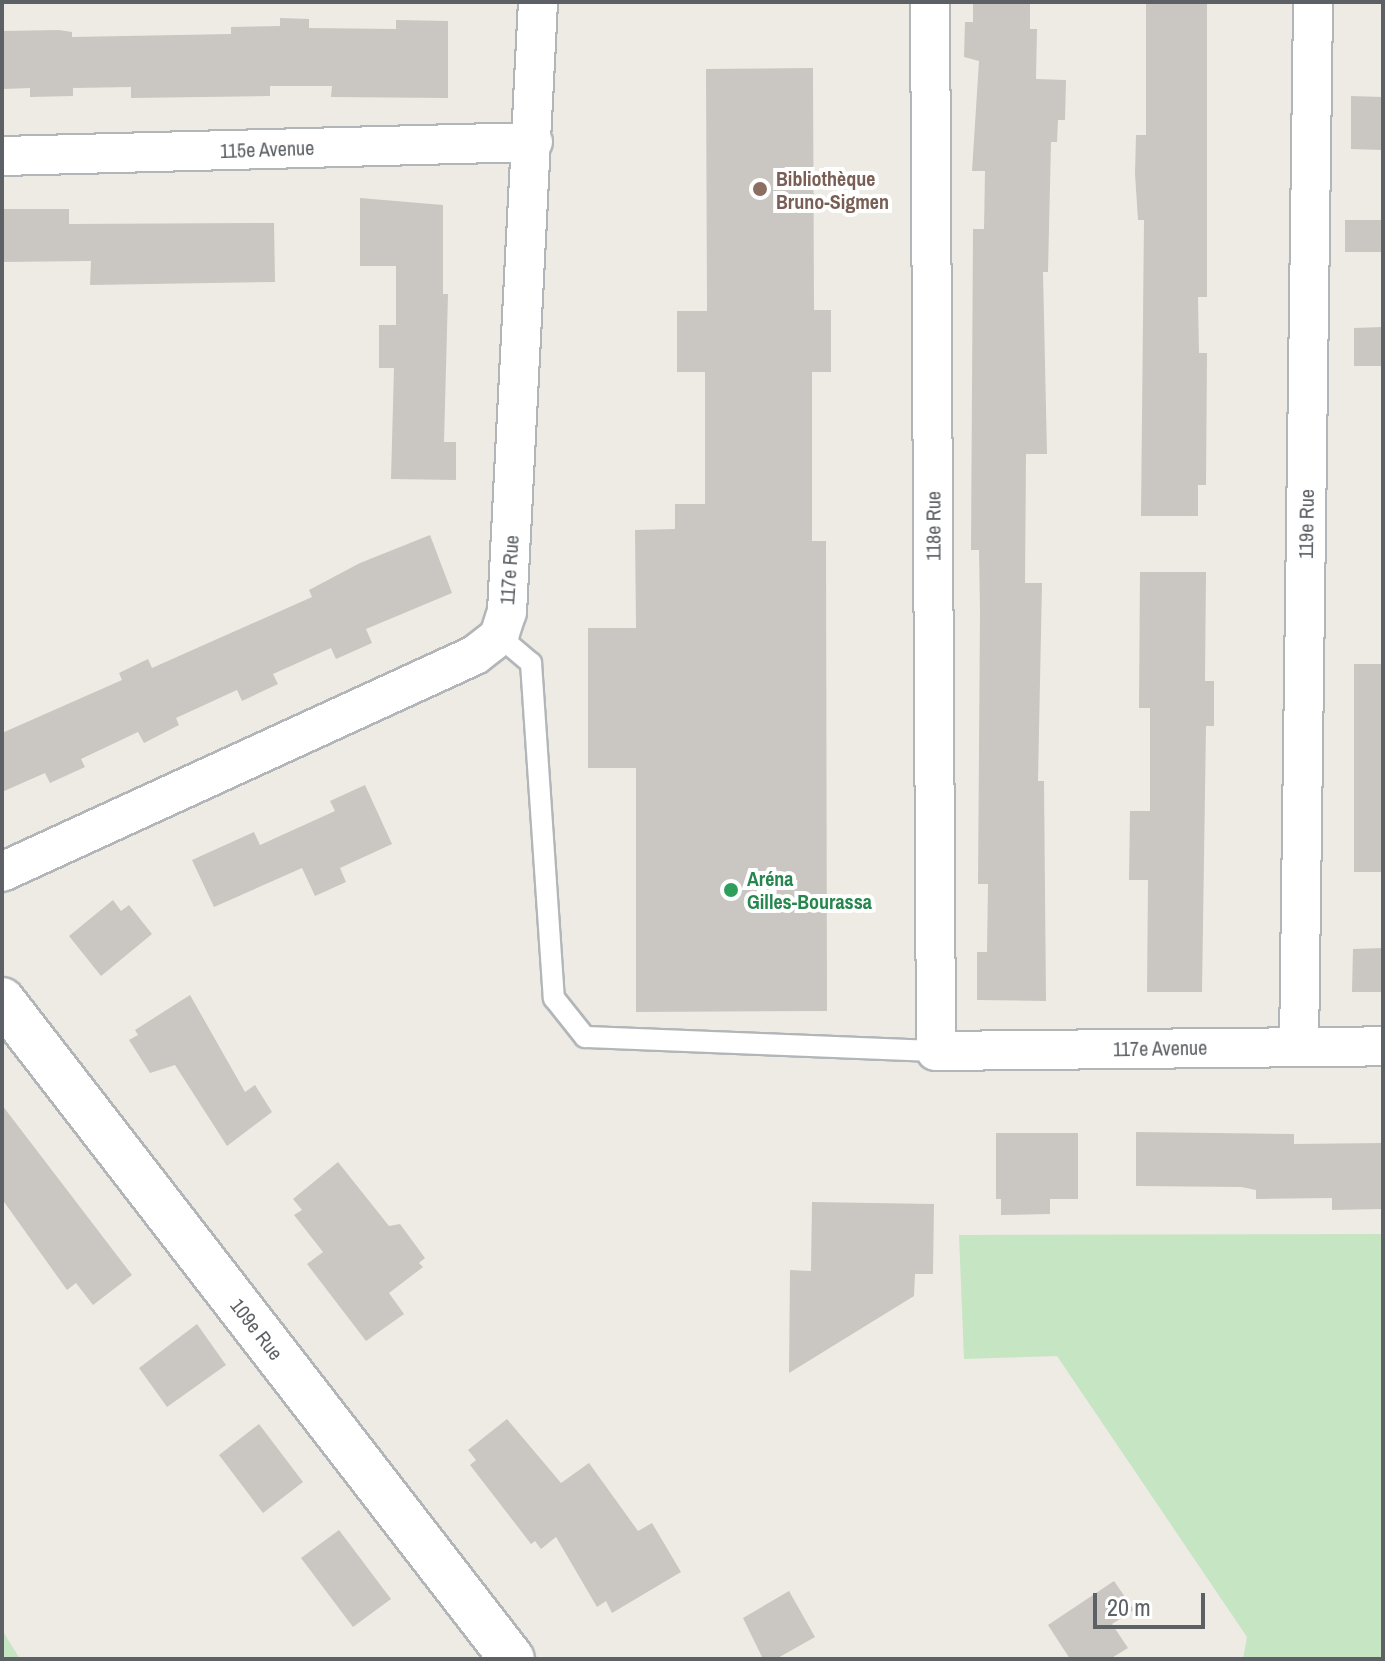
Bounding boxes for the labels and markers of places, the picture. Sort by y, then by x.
place label: Bibliothèque Bruno-Sigmen [776,166,889,213]
marker: Bibliothèque Bruno-Sigmen [751,180,769,198]
place label: Aréna Gilles-Bourassa [747,866,872,913]
marker: Aréna Gilles-Bourassa [722,881,740,899]

